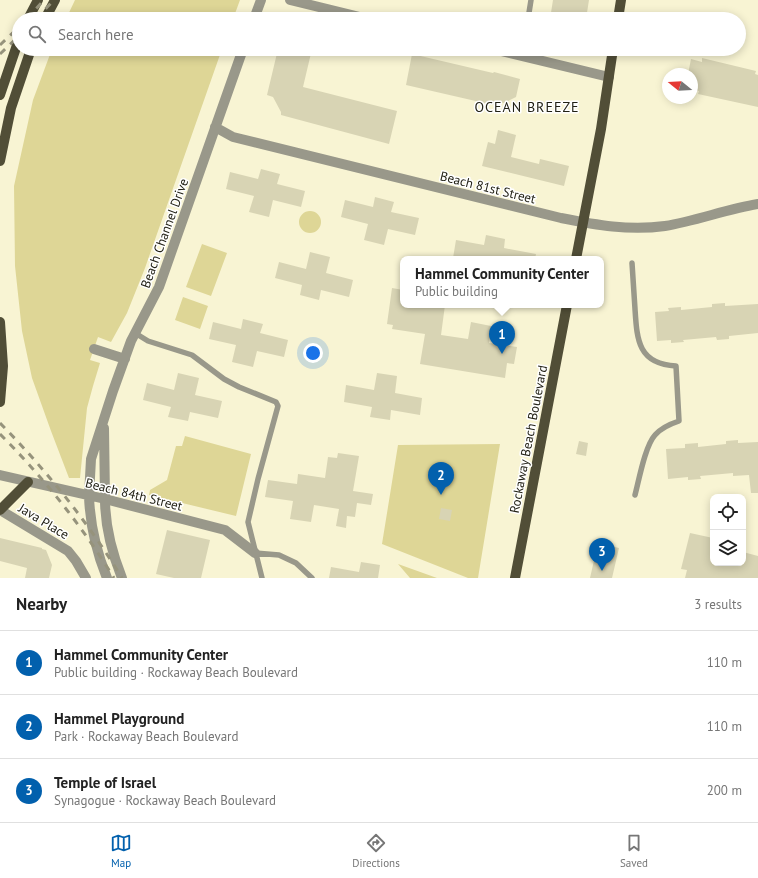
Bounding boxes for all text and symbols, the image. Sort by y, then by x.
search box [12,12,746,56]
icon: search [26,23,48,45]
text: Search here [58,25,134,44]
north arrow [662,68,698,104]
district label: OCEAN BREEZE [474,98,580,116]
street label: Beach 81st Street [438,167,538,208]
street label: Beach Channel Drive [137,176,192,290]
popup [400,256,604,308]
text: Hammel Community Center [415,264,589,283]
text: Public building [415,283,498,300]
pin: 1 [489,321,515,354]
your location [303,343,323,363]
street label: Rockaway Beach Boulevard [506,364,551,515]
pin: 2 [428,462,454,495]
street label: Beach 84th Street [84,474,185,515]
map controls [710,494,746,566]
button: locate [710,494,746,530]
street label: Java Place [14,499,72,543]
button: layers [710,530,746,566]
pin: 3 [589,538,615,571]
text: Nearby [16,593,67,615]
text: 3 results [694,596,742,613]
text: Hammel Community Center [54,645,228,664]
text: 1 [25,654,33,671]
text: 110 m [707,654,742,671]
text: Public building · Rockaway Beach Boulevard [54,664,298,681]
text: Hammel Playground [54,709,184,728]
text: 2 [25,718,33,735]
text: 110 m [707,718,742,735]
text: Park · Rockaway Beach Boulevard [54,728,239,745]
text: Temple of Israel [54,773,156,792]
text: 3 [25,782,33,799]
text: 200 m [707,782,742,799]
text: Synagogue · Rockaway Beach Boulevard [54,792,276,809]
tab: Map [110,832,132,870]
tab: Directions [352,832,400,870]
tab: Saved [620,832,648,870]

